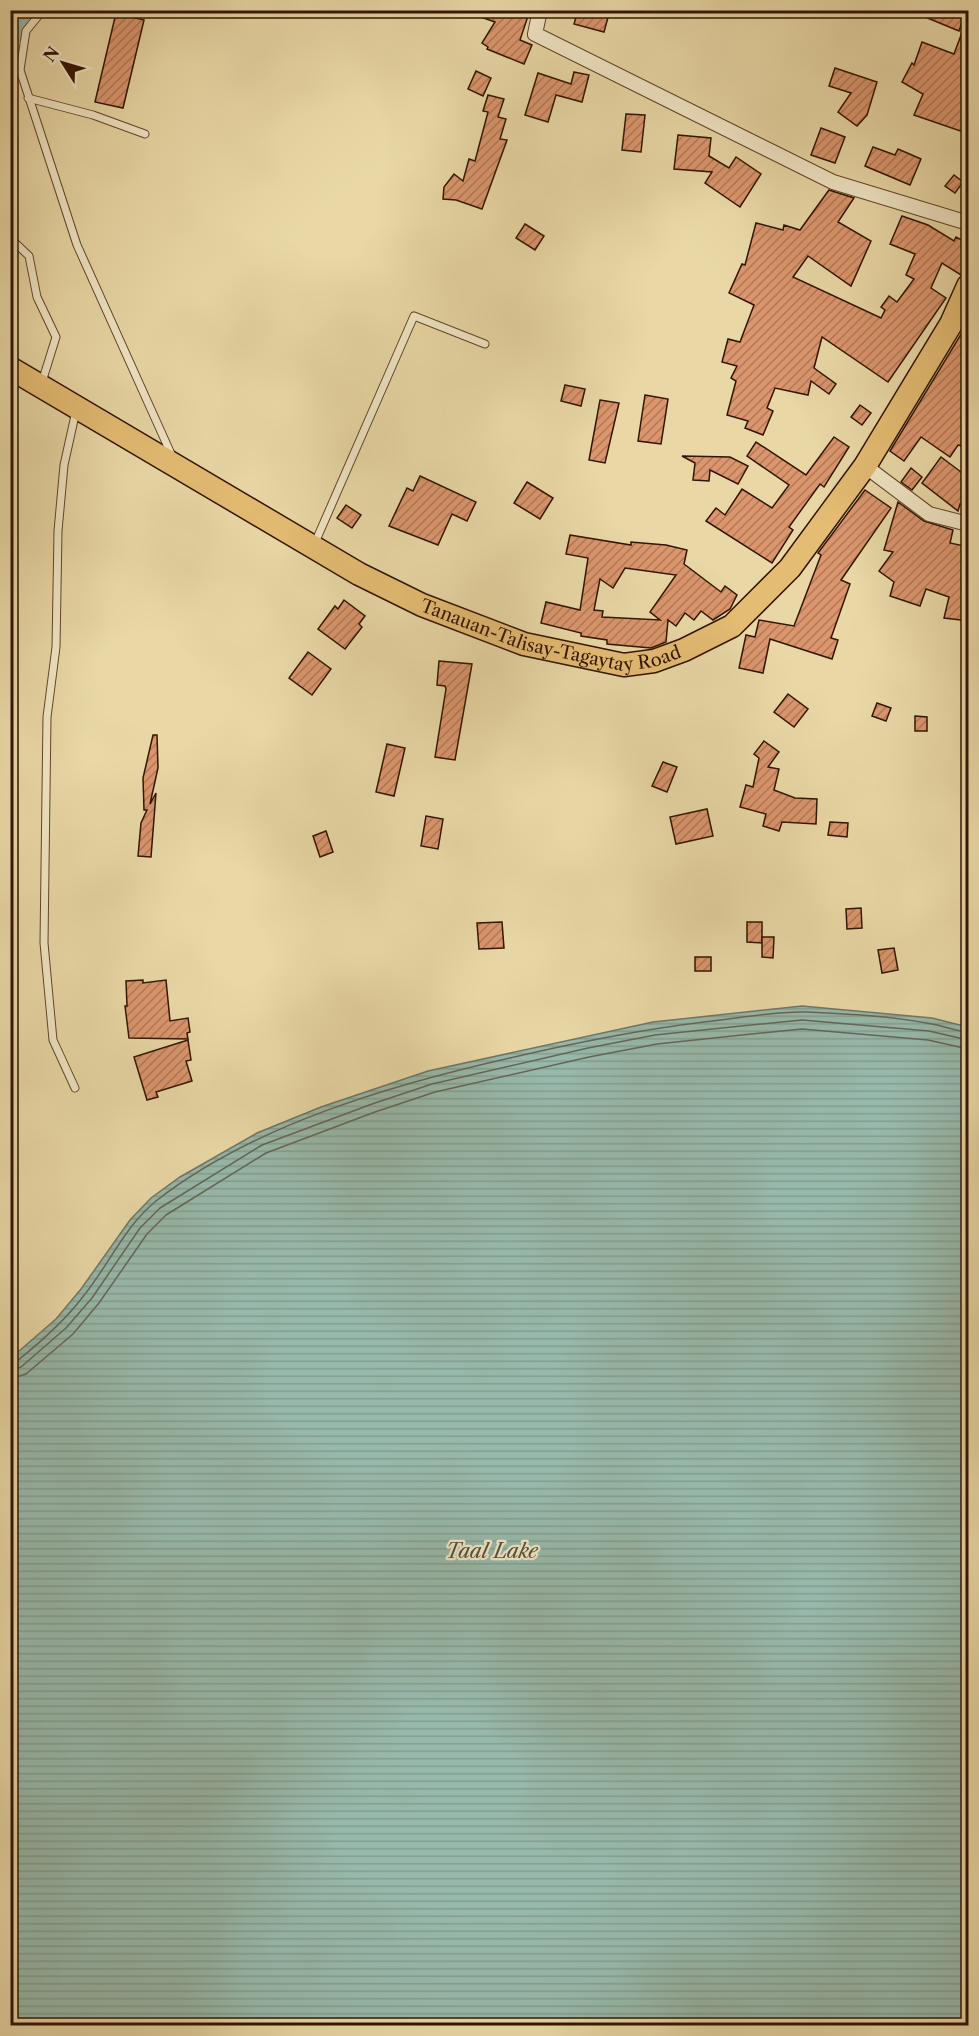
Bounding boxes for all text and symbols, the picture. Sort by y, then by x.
north arrow [33,33,93,93]
text: N [39,42,63,66]
street label: Tanauan-Talisay-Tagaytay Road [418,595,684,676]
water label: Taal Lake [446,1539,539,1563]

